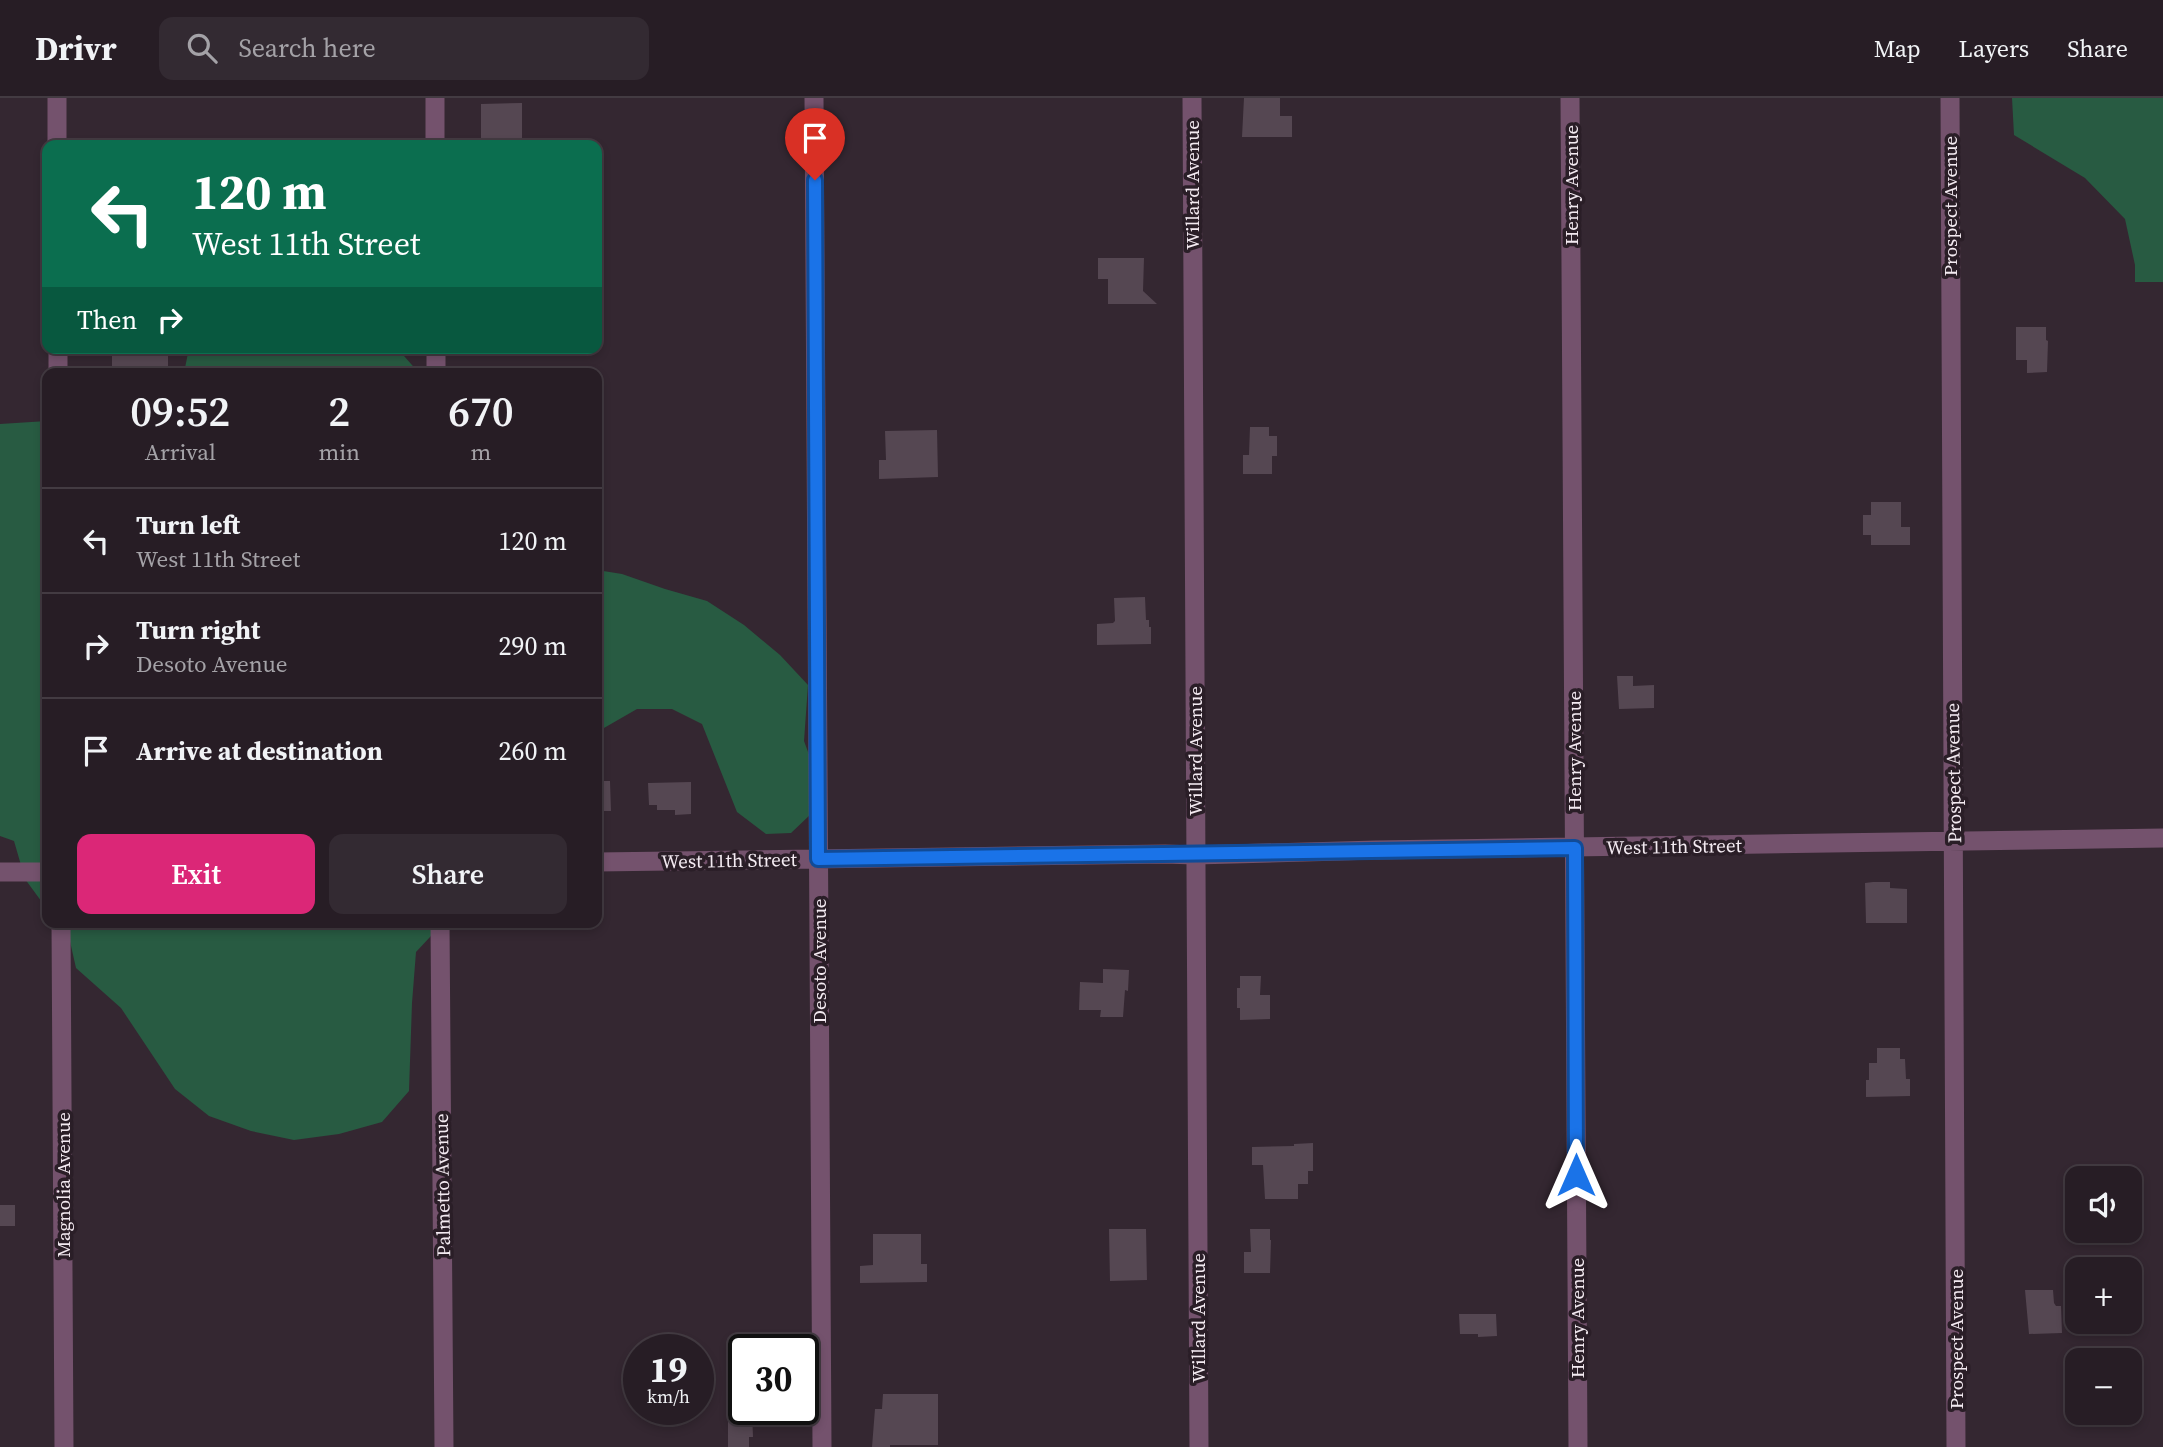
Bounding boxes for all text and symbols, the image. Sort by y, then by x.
search box [159,17,649,80]
text: Drivr [35,26,117,71]
icon: search [183,29,221,67]
text: Search here [239,30,376,66]
text: Map [1874,32,1921,65]
text: Layers [1959,32,2029,65]
text: Share [2067,32,2128,65]
pin [785,108,845,180]
icon: arrive [796,119,834,157]
street label: Willard Avenue [1179,120,1205,250]
street label: Henry Avenue [1558,125,1584,245]
street label: Prospect Avenue [1937,136,1963,276]
text: 120 m [192,158,327,225]
icon: left [77,168,168,259]
text: West 11th Street [192,222,420,266]
icon: right [151,301,189,339]
text: Then [77,302,137,338]
text: 09:52 [130,382,230,440]
text: 2 [328,382,350,440]
text: 670 [448,382,514,440]
text: Arrival [145,436,216,468]
text: min [318,436,360,468]
text: m [471,436,491,468]
text: Turn left [136,507,240,543]
icon: left [77,522,115,560]
text: 120 m [499,523,567,559]
text: West 11th Street [136,543,300,575]
text: Turn right [136,612,260,648]
icon: right [77,627,115,665]
text: 290 m [499,628,567,664]
text: Desoto Avenue [136,648,287,680]
street label: Willard Avenue [1182,686,1208,816]
street label: Henry Avenue [1561,691,1587,811]
street label: Prospect Avenue [1939,703,1967,843]
icon: arrive [77,732,115,770]
text: Arrive at destination [136,733,383,769]
text: 260 m [499,733,567,769]
street label: West 11th Street [1606,832,1743,860]
button: Exit [77,834,315,914]
button: Share [329,834,567,914]
street label: West 11th Street [661,846,798,874]
street label: Desoto Avenue [806,898,832,1024]
street label: Magnolia Avenue [50,1112,76,1258]
street label: Palmetto Avenue [428,1113,456,1257]
position arrow [1539,1138,1613,1212]
map controls [2065,1166,2142,1425]
button: sound [2065,1166,2142,1243]
street label: Willard Avenue [1185,1253,1211,1383]
button: + [2065,1257,2142,1334]
street label: Henry Avenue [1564,1258,1590,1378]
street label: Prospect Avenue [1943,1269,1969,1409]
speed limit sign: 30 [728,1334,819,1425]
text: 19 [650,1346,687,1394]
button: − [2065,1348,2142,1425]
text: km/h [647,1384,690,1409]

